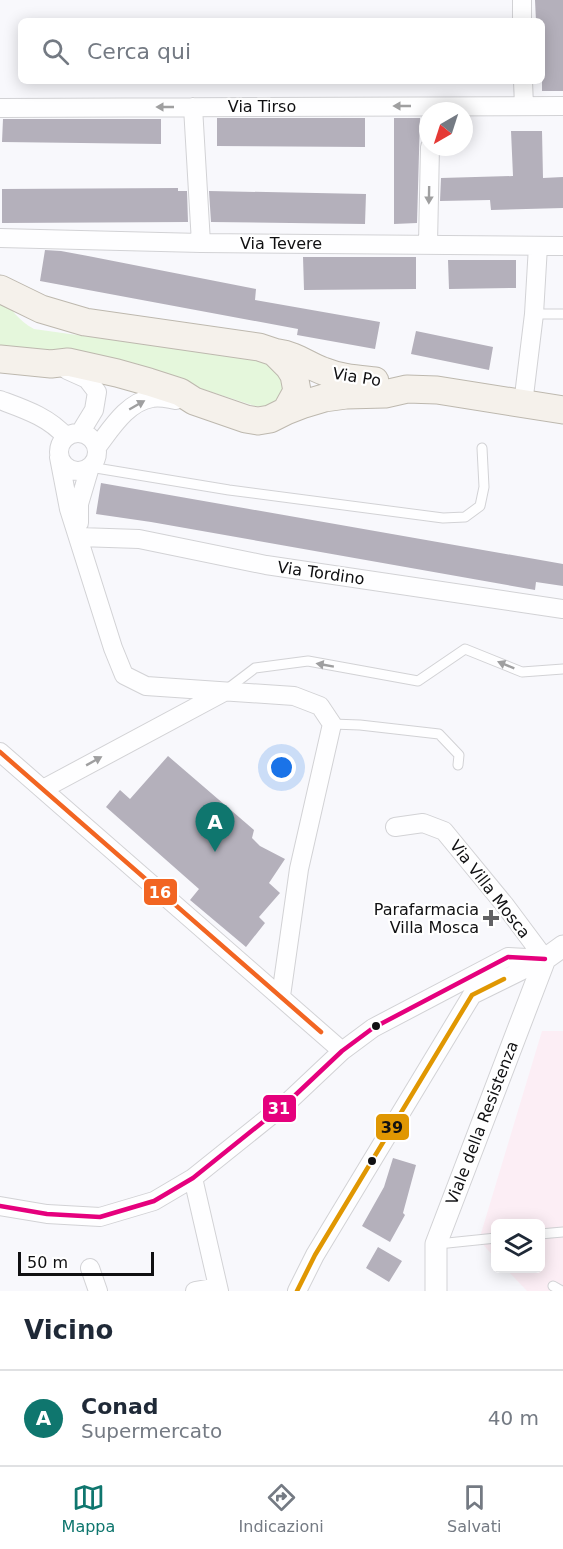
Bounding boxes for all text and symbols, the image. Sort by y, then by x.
search box [18,18,545,84]
icon: search [39,35,72,68]
text: Cerca qui [87,39,191,64]
street label: Via Tirso [228,97,296,116]
one-way arrow [393,101,412,111]
one-way arrow [156,102,175,112]
north arrow [419,102,473,156]
one-way arrow [424,186,434,205]
street label: Via Tevere [240,234,322,253]
street label: Via Po [331,364,383,390]
one-way arrow [129,400,145,411]
street label: Via Tordino [276,557,366,589]
one-way arrow [316,660,335,669]
one-way arrow [497,660,515,670]
your location [267,753,296,782]
one-way arrow [86,756,103,766]
pin: A [196,802,234,852]
street label: Via Villa Mosca [446,836,534,942]
line badge: 16 [143,878,178,906]
text: 16 [149,883,171,902]
place label: Parafarmacia Villa Mosca [374,900,479,937]
marker: Parafarmacia Villa Mosca [484,911,498,925]
unlabelled marker [370,1020,382,1032]
street label: Viale della Resistenza [442,1038,522,1208]
line badge: 31 [262,1094,297,1123]
text: 31 [268,1099,290,1118]
line badge: 39 [375,1113,410,1141]
text: 39 [381,1118,403,1137]
unlabelled marker [366,1155,378,1167]
map controls [491,1219,545,1273]
button: layers [491,1219,545,1273]
scale bar [18,1249,154,1276]
text: 50 m [27,1253,68,1272]
text: Vicino [24,1315,113,1345]
text: Conad [81,1394,159,1419]
text: A [36,1406,51,1430]
text: 40 m [488,1406,539,1430]
text: Supermercato [81,1419,222,1443]
tab: Mappa [62,1481,115,1536]
tab: Indicazioni [239,1481,324,1536]
tab: Salvati [447,1481,501,1536]

